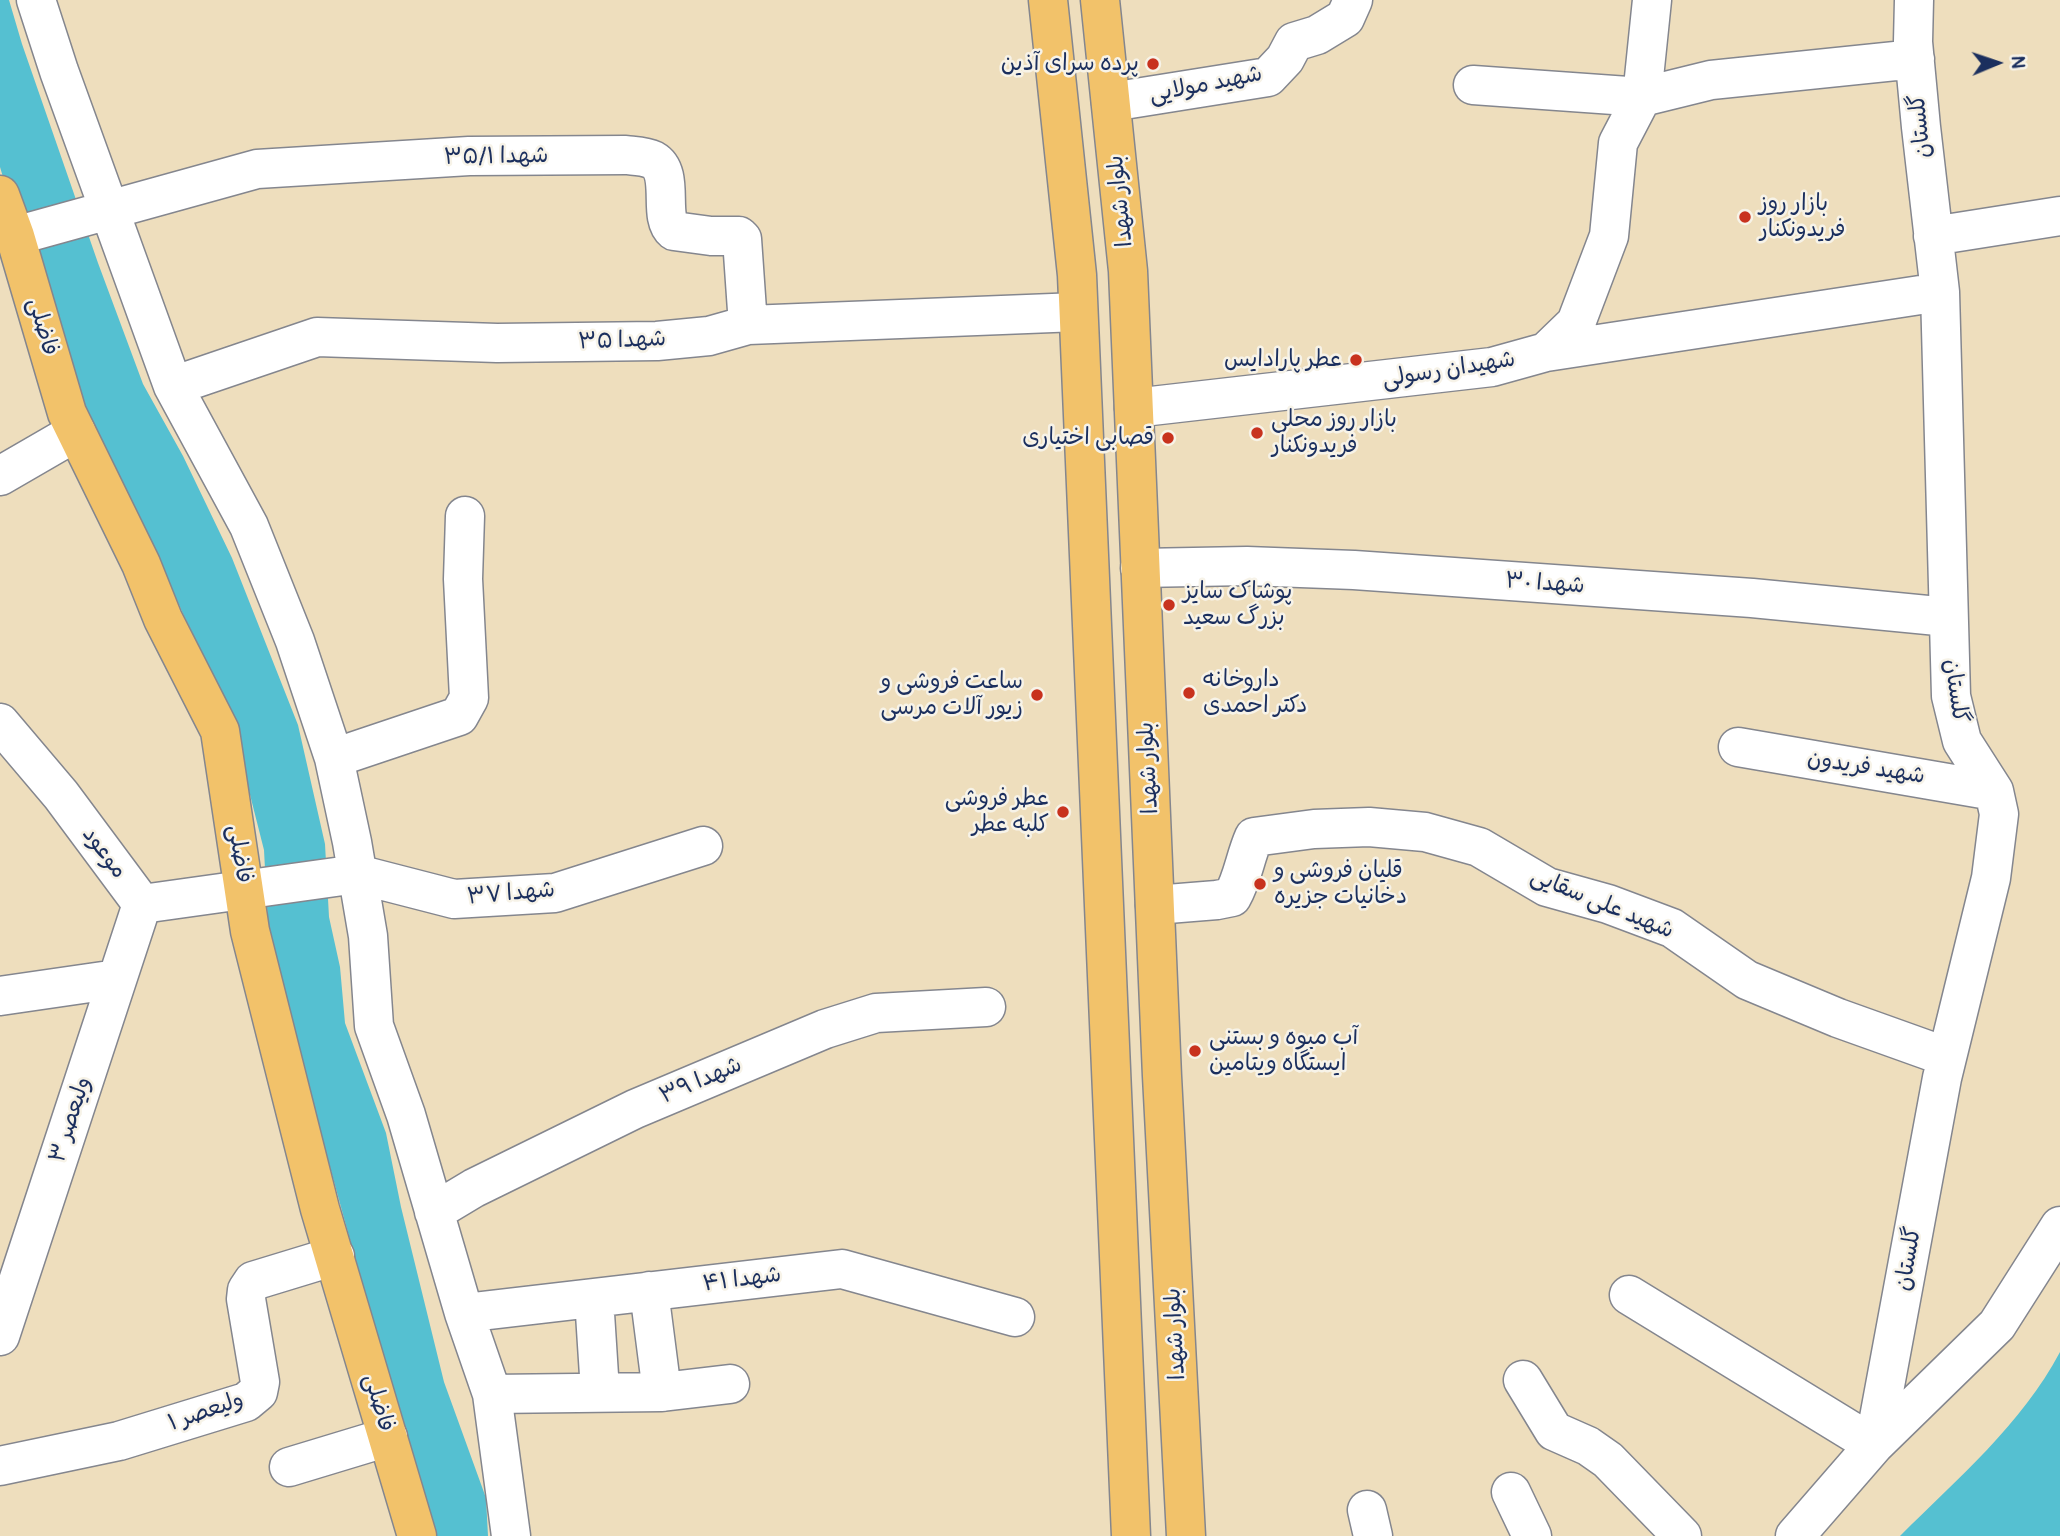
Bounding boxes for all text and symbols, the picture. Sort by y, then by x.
north arrow [1962,28,2032,98]
place label: پرده سرای آذین [1001,50,1139,78]
text: N [2006,55,2030,69]
marker: پرده سرای آذین [1145,56,1161,72]
street label: شهید مولایی [1147,61,1265,109]
street label: گلستان [1904,93,1938,159]
street label: شهدا ۳۵/۱ [443,142,549,172]
street label: بلوار شهدا [1102,154,1140,248]
place label: بازار روز فریدونکنار [1759,190,1846,244]
marker: بازار روز فریدونکنار [1737,209,1753,225]
street label: فاضلی [21,295,63,359]
street label: شهدا ۳۵ [577,326,667,356]
place label: عطر پارادایس [1224,346,1342,374]
street label: شهیدان رسولی [1381,346,1517,394]
marker: عطر پارادایس [1348,352,1364,368]
place label: بازار روز محلی فریدونکنار [1271,406,1397,460]
place label: قصابی اختیاری [1022,424,1154,452]
marker: بازار روز محلی فریدونکنار [1249,425,1265,441]
marker: قصابی اختیاری [1160,430,1176,446]
street label: شهدا ۳۰ [1504,567,1586,601]
place label: پوشاک سایز بزرگ سعید [1183,578,1292,632]
marker: پوشاک سایز بزرگ سعید [1161,597,1177,613]
street label: گلستان [1937,657,1973,725]
place label: داروخانه دکتر احمدی [1203,666,1307,720]
place label: ساعت فروشی و زیور آلات مرسی [880,668,1023,722]
marker: داروخانه دکتر احمدی [1181,685,1197,701]
marker: ساعت فروشی و زیور آلات مرسی [1029,687,1045,703]
street label: بلوار شهدا [1133,721,1165,815]
street label: شهید فریدون [1805,745,1927,791]
place label: عطر فروشی کلبه عطر [945,785,1049,839]
marker: عطر فروشی کلبه عطر [1055,804,1071,820]
street label: موعود [76,822,132,884]
street label: فاضلی [221,823,257,885]
place label: قلیان فروشی و دخانیات جزیره [1274,857,1407,911]
street label: شهید علی سقایی [1526,863,1678,945]
street label: شهدا ۳۷ [466,876,556,912]
marker: قلیان فروشی و دخانیات جزیره [1252,876,1268,892]
place label: آب میوه و بستنی ایستگاه ویتامین [1209,1024,1358,1078]
marker: آب میوه و بستنی ایستگاه ویتامین [1187,1043,1203,1059]
street label: شهدا ۳۹ [656,1051,746,1111]
street label: ولیعصر ۳ [44,1074,98,1166]
street label: گلستان [1890,1225,1928,1293]
street label: شهدا ۴۱ [701,1261,783,1299]
street label: بلوار شهدا [1160,1287,1192,1381]
street label: فاضلی [357,1371,399,1435]
street label: ولیعصر ۱ [165,1386,247,1438]

